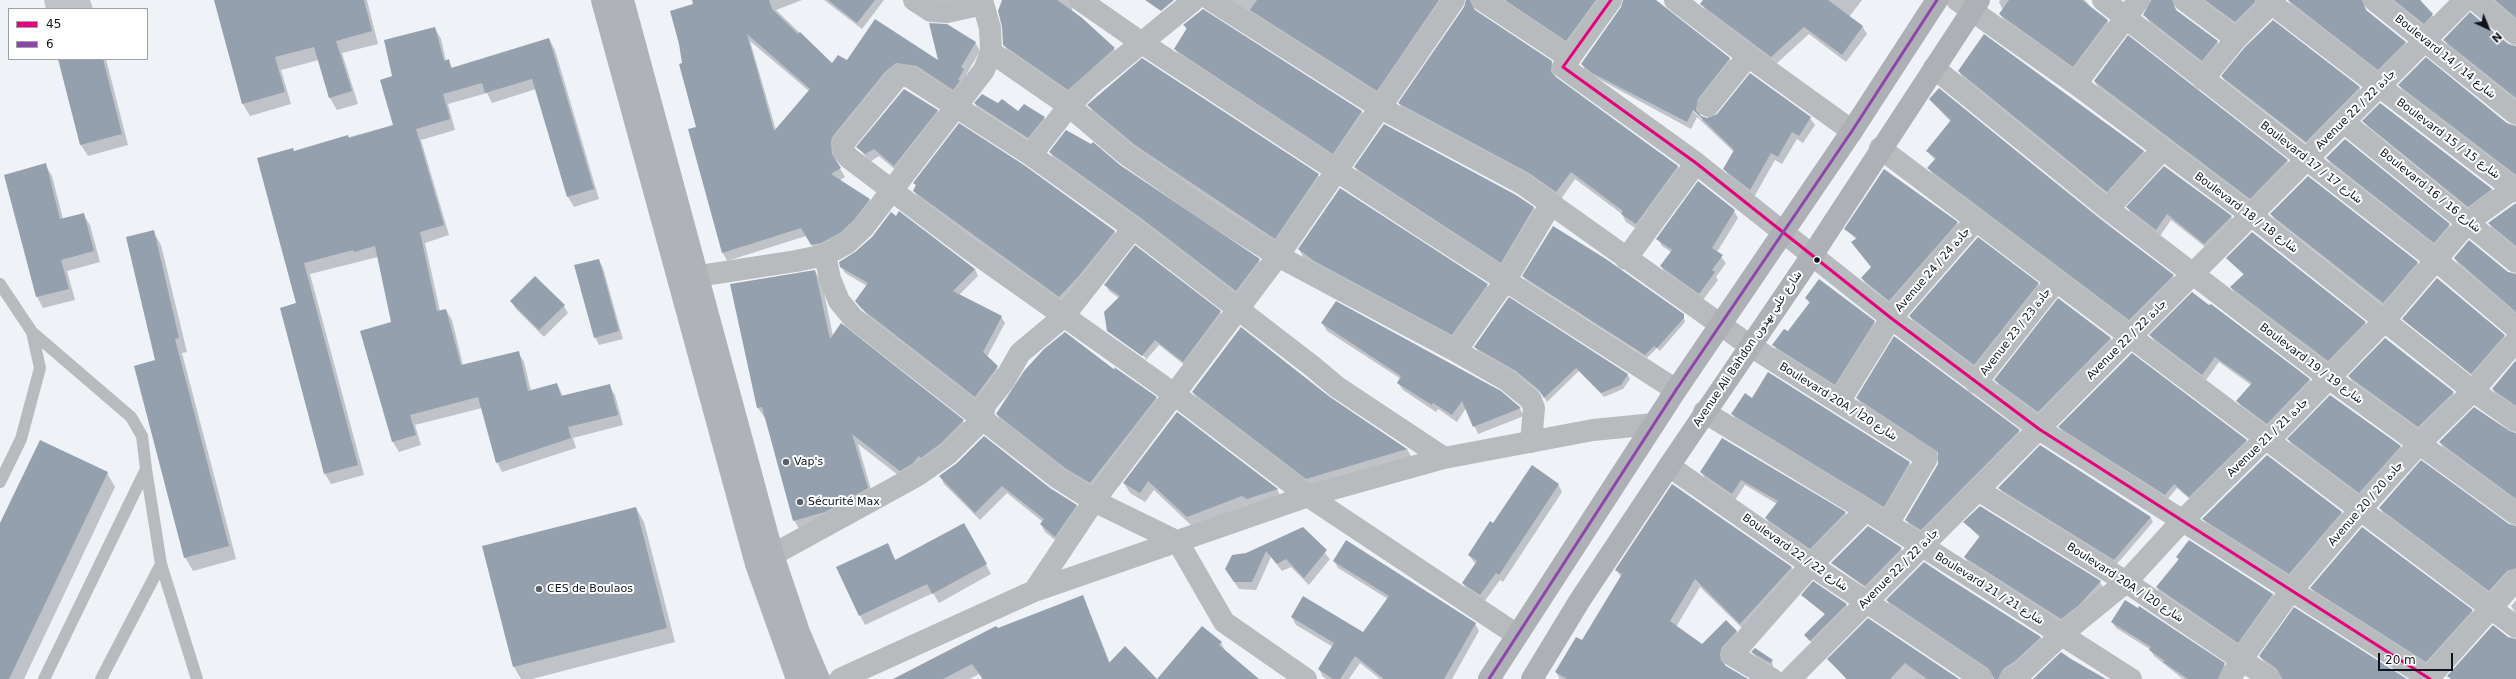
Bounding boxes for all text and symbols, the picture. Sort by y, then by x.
legend [8,8,148,60]
north arrow [2468,8,2508,48]
street label: Boulevard 14 / شارع 14 [2392,12,2498,102]
text: 45 [46,17,61,31]
text: N [2489,29,2505,45]
text: 6 [46,37,54,51]
street label: Avenue 22 / جادة 22 [2313,67,2399,153]
street label: Boulevard 15 / شارع 15 [2394,96,2502,182]
street label: Boulevard 17 / شارع 17 [2257,119,2365,207]
street label: Boulevard 16 / شارع 16 [2377,146,2483,236]
street label: Boulevard 18 / شارع 18 [2192,170,2300,256]
street label: Avenue 24 / جادة 24 [1893,225,1973,315]
unlabelled marker [1812,255,1822,265]
street label: Avenue Ali Bahdon شارع علي بهدون [1691,269,1805,429]
street label: Avenue 23 / جادة 23 [1978,286,2054,378]
street label: Avenue 22 / جادة 22 [2084,297,2170,383]
street label: Boulevard 19 / شارع 19 [2257,321,2365,407]
street label: Boulevard 20A / شارع 20أ [1777,360,1899,444]
street label: Avenue 21 / جادة 21 [2225,396,2311,480]
place label: Vap's [794,455,823,469]
marker: Vap's [781,457,791,467]
street label: Avenue 20 / جادة 20 [2326,459,2406,549]
place label: Sécurité Max [808,495,880,509]
marker: Sécurité Max [795,497,805,507]
street label: Boulevard 22 / شارع 22 [1740,512,1850,594]
street label: Avenue 22 / جادة 22 [1856,526,1942,612]
street label: Boulevard 20A / شارع 20أ [2064,540,2186,626]
street label: Boulevard 21 / شارع 21 [1932,550,2046,628]
place label: CES de Boulaos [547,582,633,596]
marker: CES de Boulaos [534,584,544,594]
scale bar [2380,645,2455,671]
text: 20 m [2385,653,2416,667]

